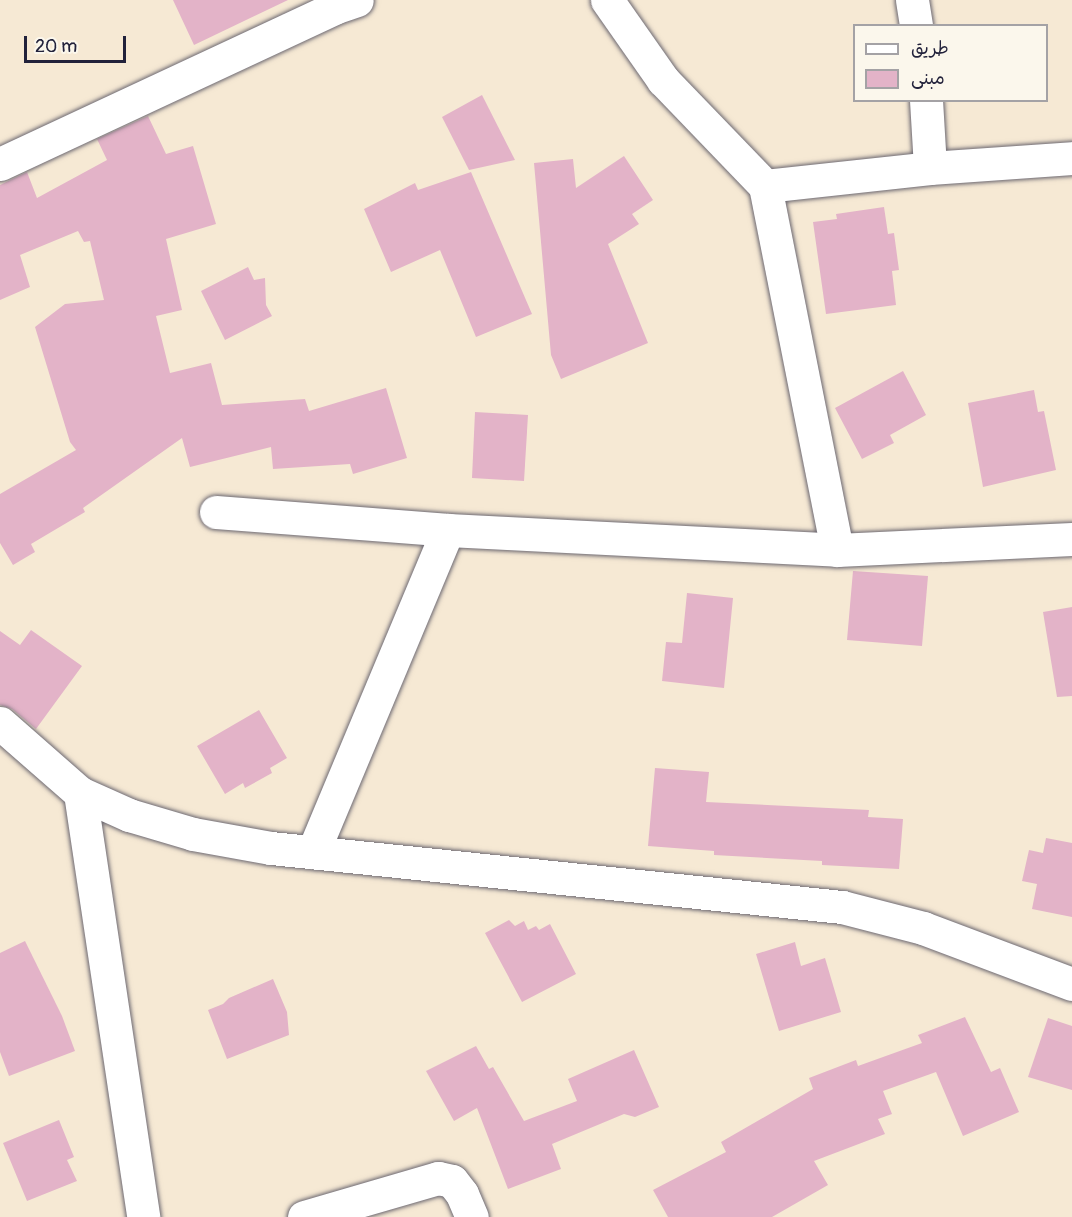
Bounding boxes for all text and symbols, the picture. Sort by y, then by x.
scale bar [27,24,129,62]
legend [853,24,1048,102]
text: 20 m [35,35,77,58]
text: طريق [911,37,949,60]
text: مبنى [911,67,945,90]

